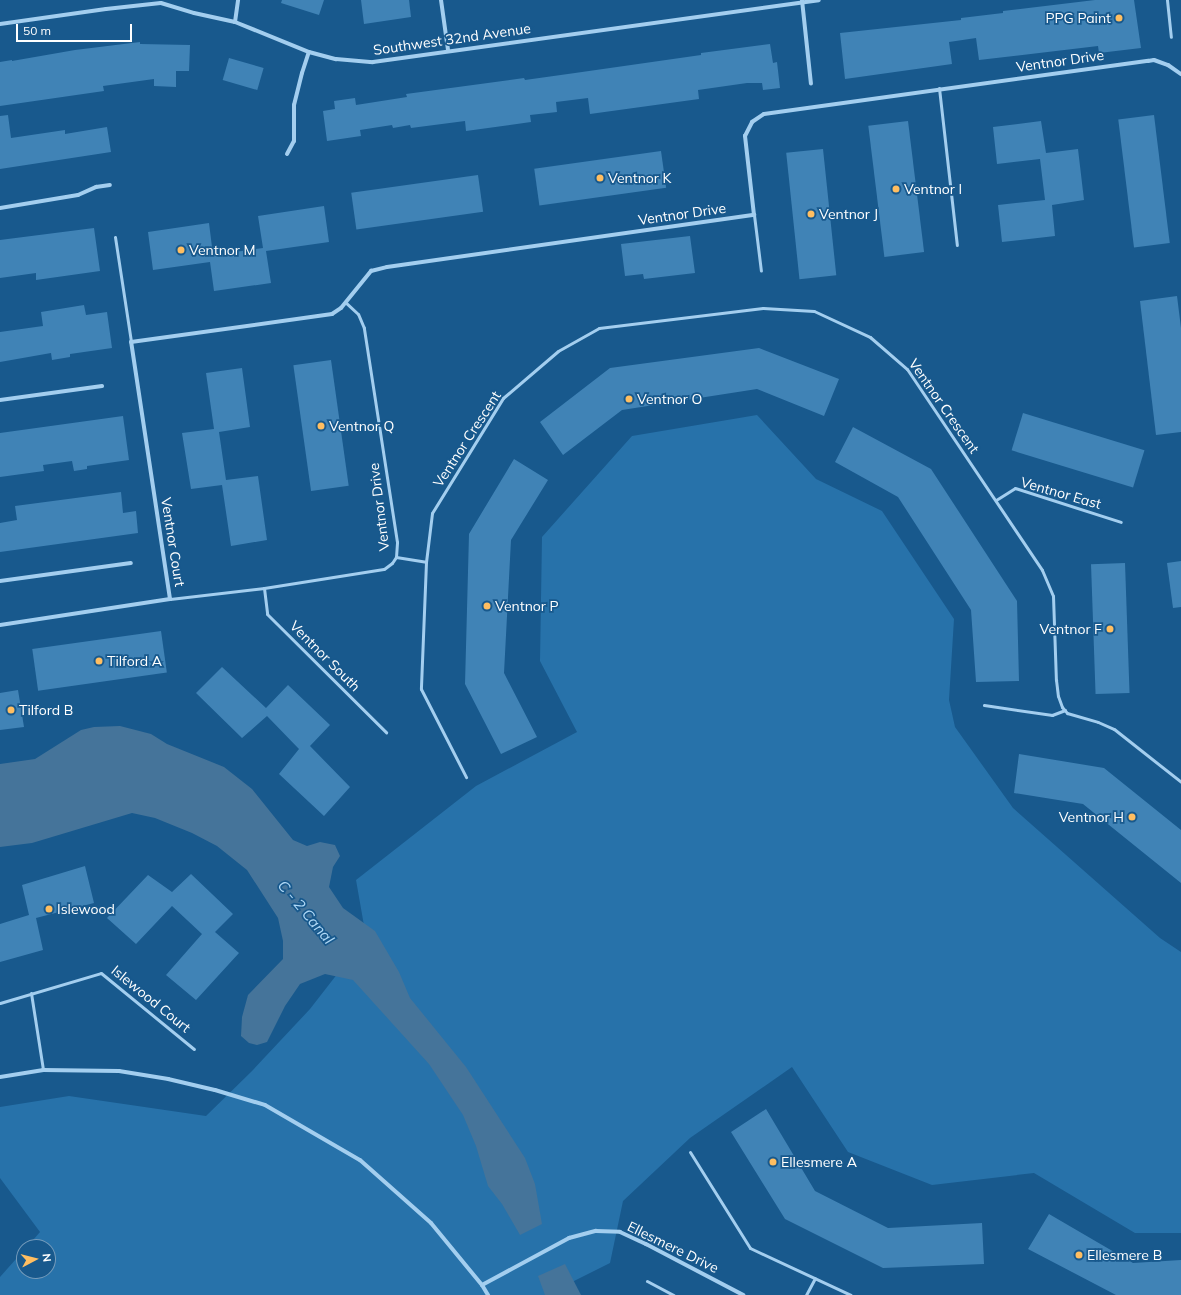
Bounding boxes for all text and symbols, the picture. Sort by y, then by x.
place label: PPG Paint [1045,10,1111,26]
marker: PPG Paint [1114,13,1124,23]
scale bar [18,16,134,42]
street label: Southwest 32nd Avenue [372,20,532,58]
text: 50 m [23,23,51,38]
street label: Ventnor Drive [1015,47,1105,75]
place label: Ventnor K [608,170,671,186]
marker: Ventnor K [595,173,605,183]
place label: Ventnor I [904,181,962,197]
marker: Ventnor I [891,184,901,194]
street label: Ventnor Drive [637,200,727,228]
place label: Ventnor J [819,206,878,222]
marker: Ventnor J [806,209,816,219]
place label: Ventnor M [189,242,256,258]
marker: Ventnor M [176,245,186,255]
street label: Ventnor Crescent [905,356,983,456]
street label: Ventnor Crescent [430,388,504,490]
place label: Ventnor O [637,391,702,407]
marker: Ventnor O [624,394,634,404]
place label: Ventnor Q [329,418,394,434]
marker: Ventnor Q [316,421,326,431]
street label: Ventnor Drive [365,462,393,552]
street label: Ventnor East [1019,473,1103,513]
street label: Ventnor Court [158,496,188,588]
place label: Ventnor P [495,598,559,614]
marker: Ventnor P [482,601,492,611]
street label: Ventnor South [286,617,364,695]
place label: Ventnor F [1040,621,1102,637]
marker: Ventnor F [1105,624,1115,634]
place label: Tilford A [107,653,162,669]
marker: Tilford A [94,656,104,666]
place label: Tilford B [19,702,73,718]
marker: Tilford B [6,705,16,715]
place label: Ventnor H [1059,809,1124,825]
marker: Ventnor H [1127,812,1137,822]
water label: C - 2 Canal [274,876,338,948]
place label: Islewood [57,901,115,917]
marker: Islewood [44,904,54,914]
street label: Islewood Court [108,962,194,1036]
place label: Ellesmere A [781,1154,857,1170]
marker: Ellesmere A [768,1157,778,1167]
street label: Ellesmere Drive [625,1218,721,1276]
north arrow [16,1239,56,1279]
place label: Ellesmere B [1087,1247,1162,1263]
marker: Ellesmere B [1074,1250,1084,1260]
text: N [39,1253,54,1263]

